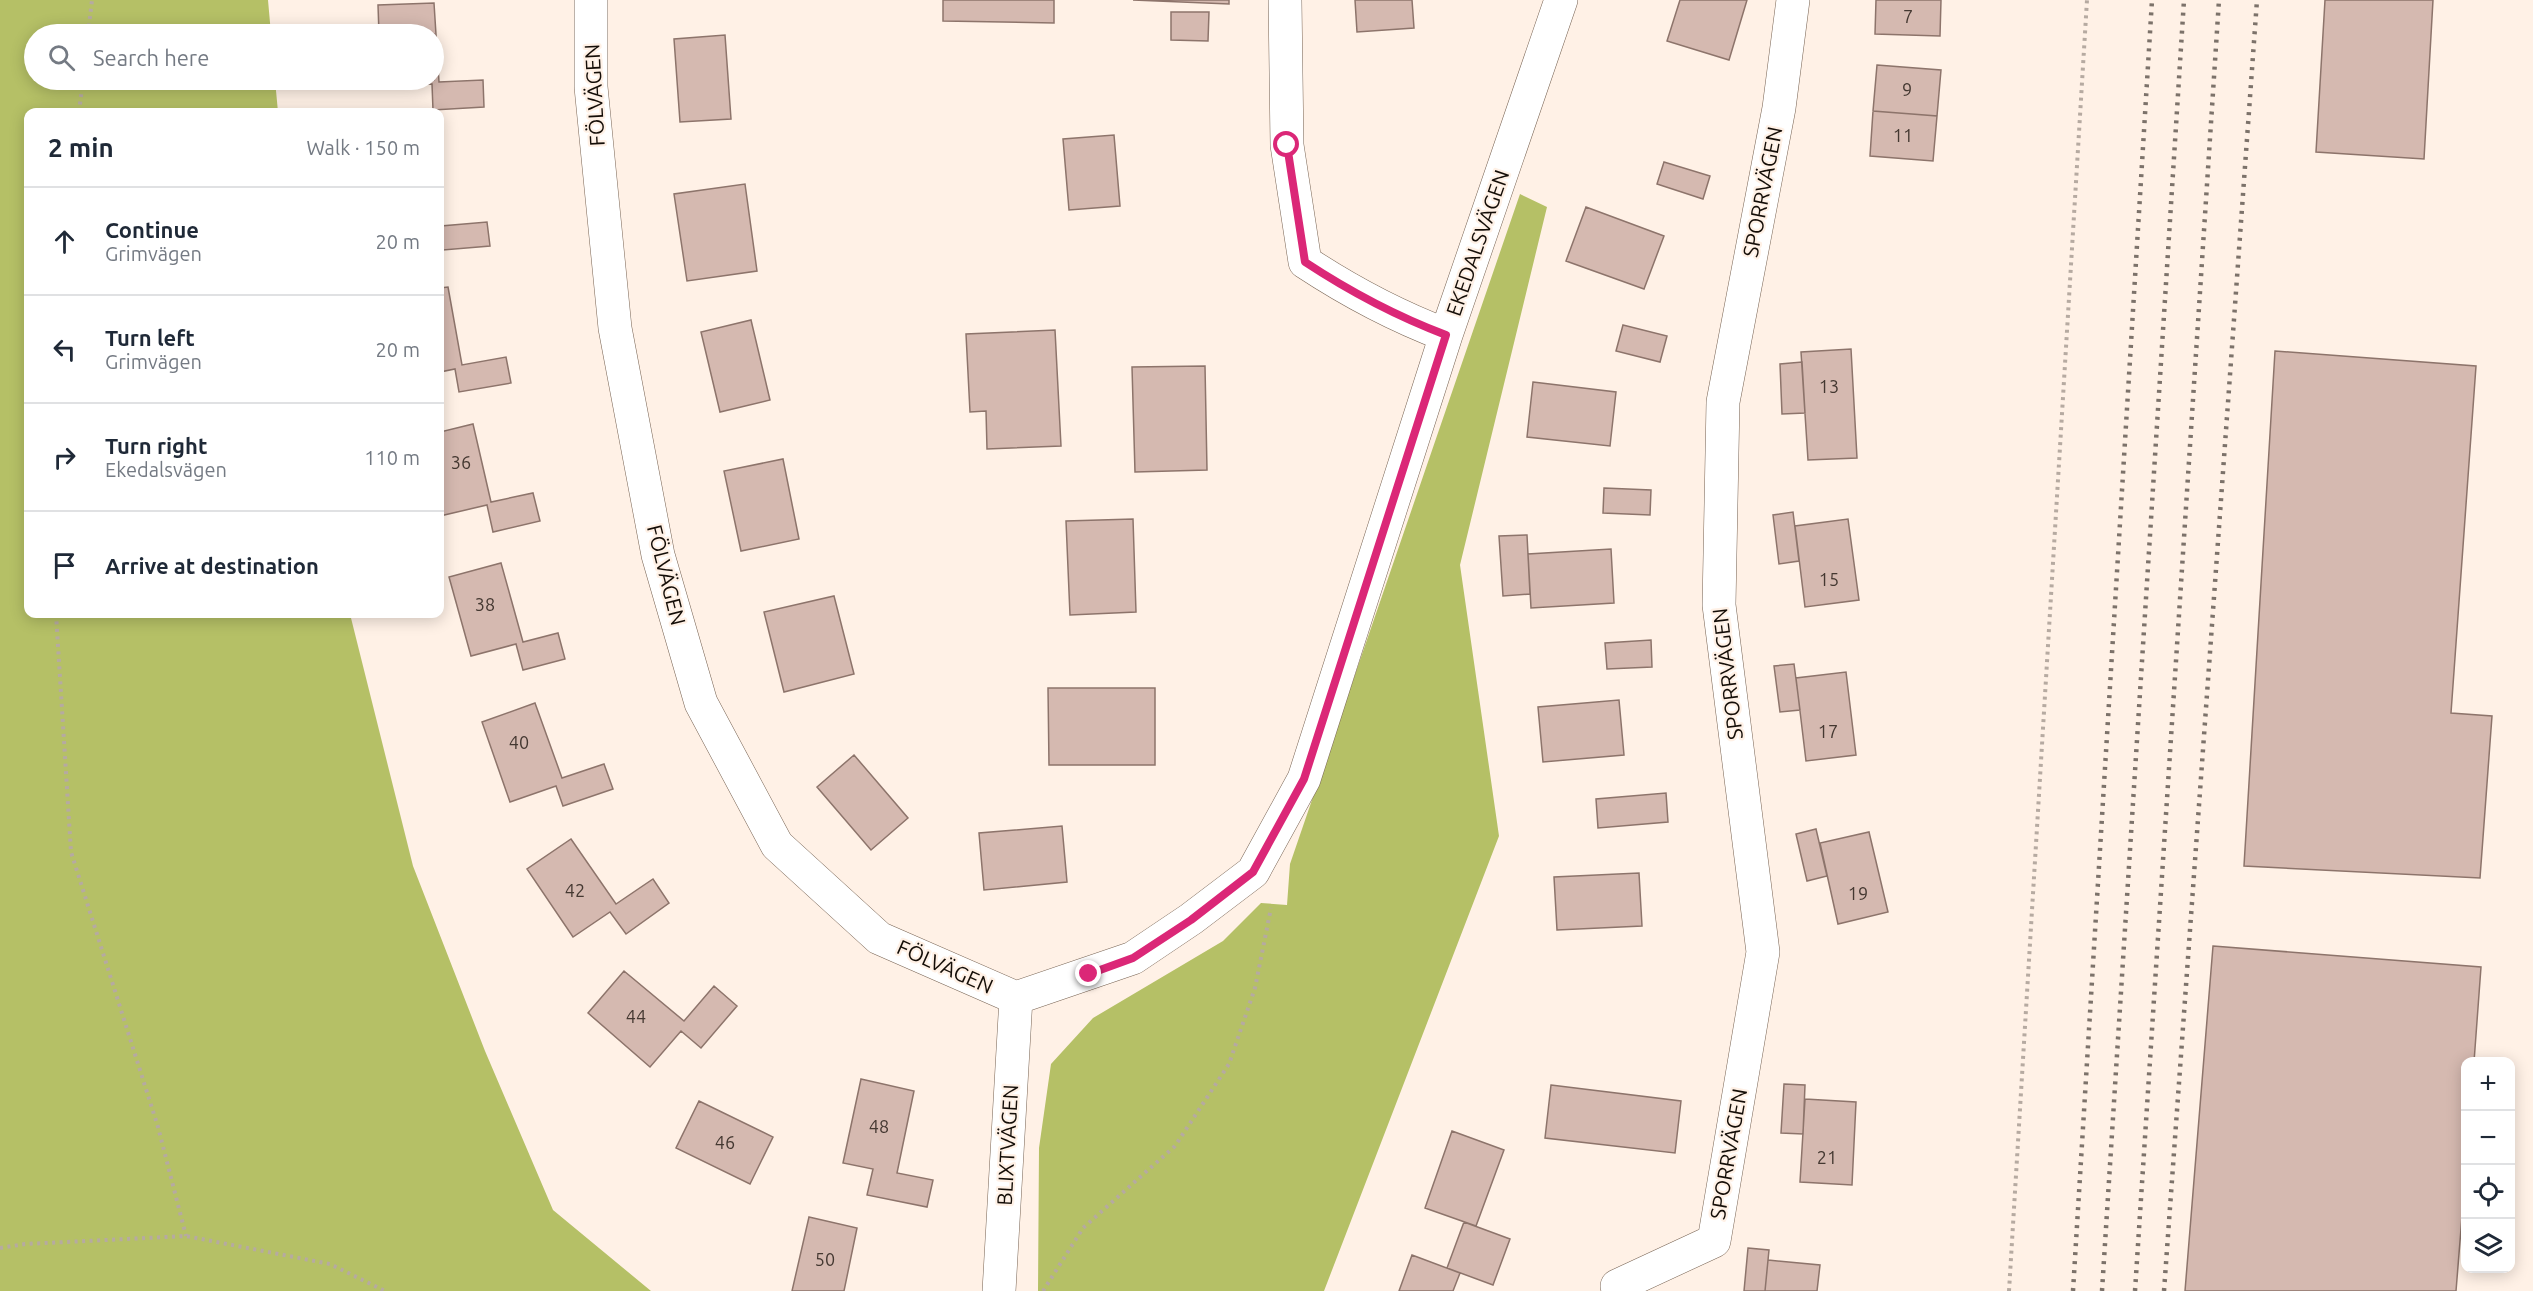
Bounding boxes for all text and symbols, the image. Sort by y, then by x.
house number: 7 [1903,6,1913,26]
search box [24,24,444,90]
icon: search [45,41,78,74]
street label: FÖLVÄGEN [579,43,609,147]
text: Search here [93,45,209,70]
house number: 9 [1902,79,1912,99]
street label: SPORRVÄGEN [1738,125,1786,259]
house number: 11 [1893,125,1913,145]
route start [1273,131,1299,157]
text: 2 min [48,133,114,162]
text: Walk · 150 m [307,136,420,159]
street label: EKEDALSVÄGEN [1441,166,1513,319]
text: Continue [105,217,199,242]
icon: ahead [48,225,81,258]
text: 20 m [376,230,420,253]
text: Grimvägen [105,242,202,265]
text: Turn left [105,325,195,350]
icon: left [48,333,81,366]
text: 20 m [376,338,420,361]
text: Grimvägen [105,350,202,373]
house number: 13 [1819,376,1839,396]
text: Turn right [105,433,207,458]
icon: right [48,441,81,474]
text: 110 m [364,446,420,469]
house number: 36 [451,452,471,472]
text: Ekedalsvägen [105,458,227,481]
street label: FÖLVÄGEN [643,522,691,627]
icon: arrive [48,549,81,582]
text: Arrive at destination [105,553,319,578]
house number: 15 [1819,569,1839,589]
house number: 38 [475,594,495,614]
street label: SPORRVÄGEN [1707,607,1747,741]
house number: 17 [1818,721,1838,741]
house number: 40 [509,732,529,752]
house number: 42 [565,880,585,900]
house number: 19 [1848,883,1868,903]
street label: FÖLVÄGEN [894,934,997,998]
route end [1075,960,1101,986]
house number: 44 [626,1006,646,1026]
map controls [2461,1057,2515,1273]
button: + [2461,1057,2515,1111]
street label: BLIXTVÄGEN [992,1084,1022,1206]
street label: SPORRVÄGEN [1705,1087,1751,1221]
button: − [2461,1111,2515,1165]
house number: 48 [869,1116,889,1136]
house number: 46 [715,1132,735,1152]
house number: 21 [1817,1147,1837,1167]
button: locate [2461,1165,2515,1219]
button: layers [2461,1219,2515,1273]
house number: 50 [815,1249,835,1269]

